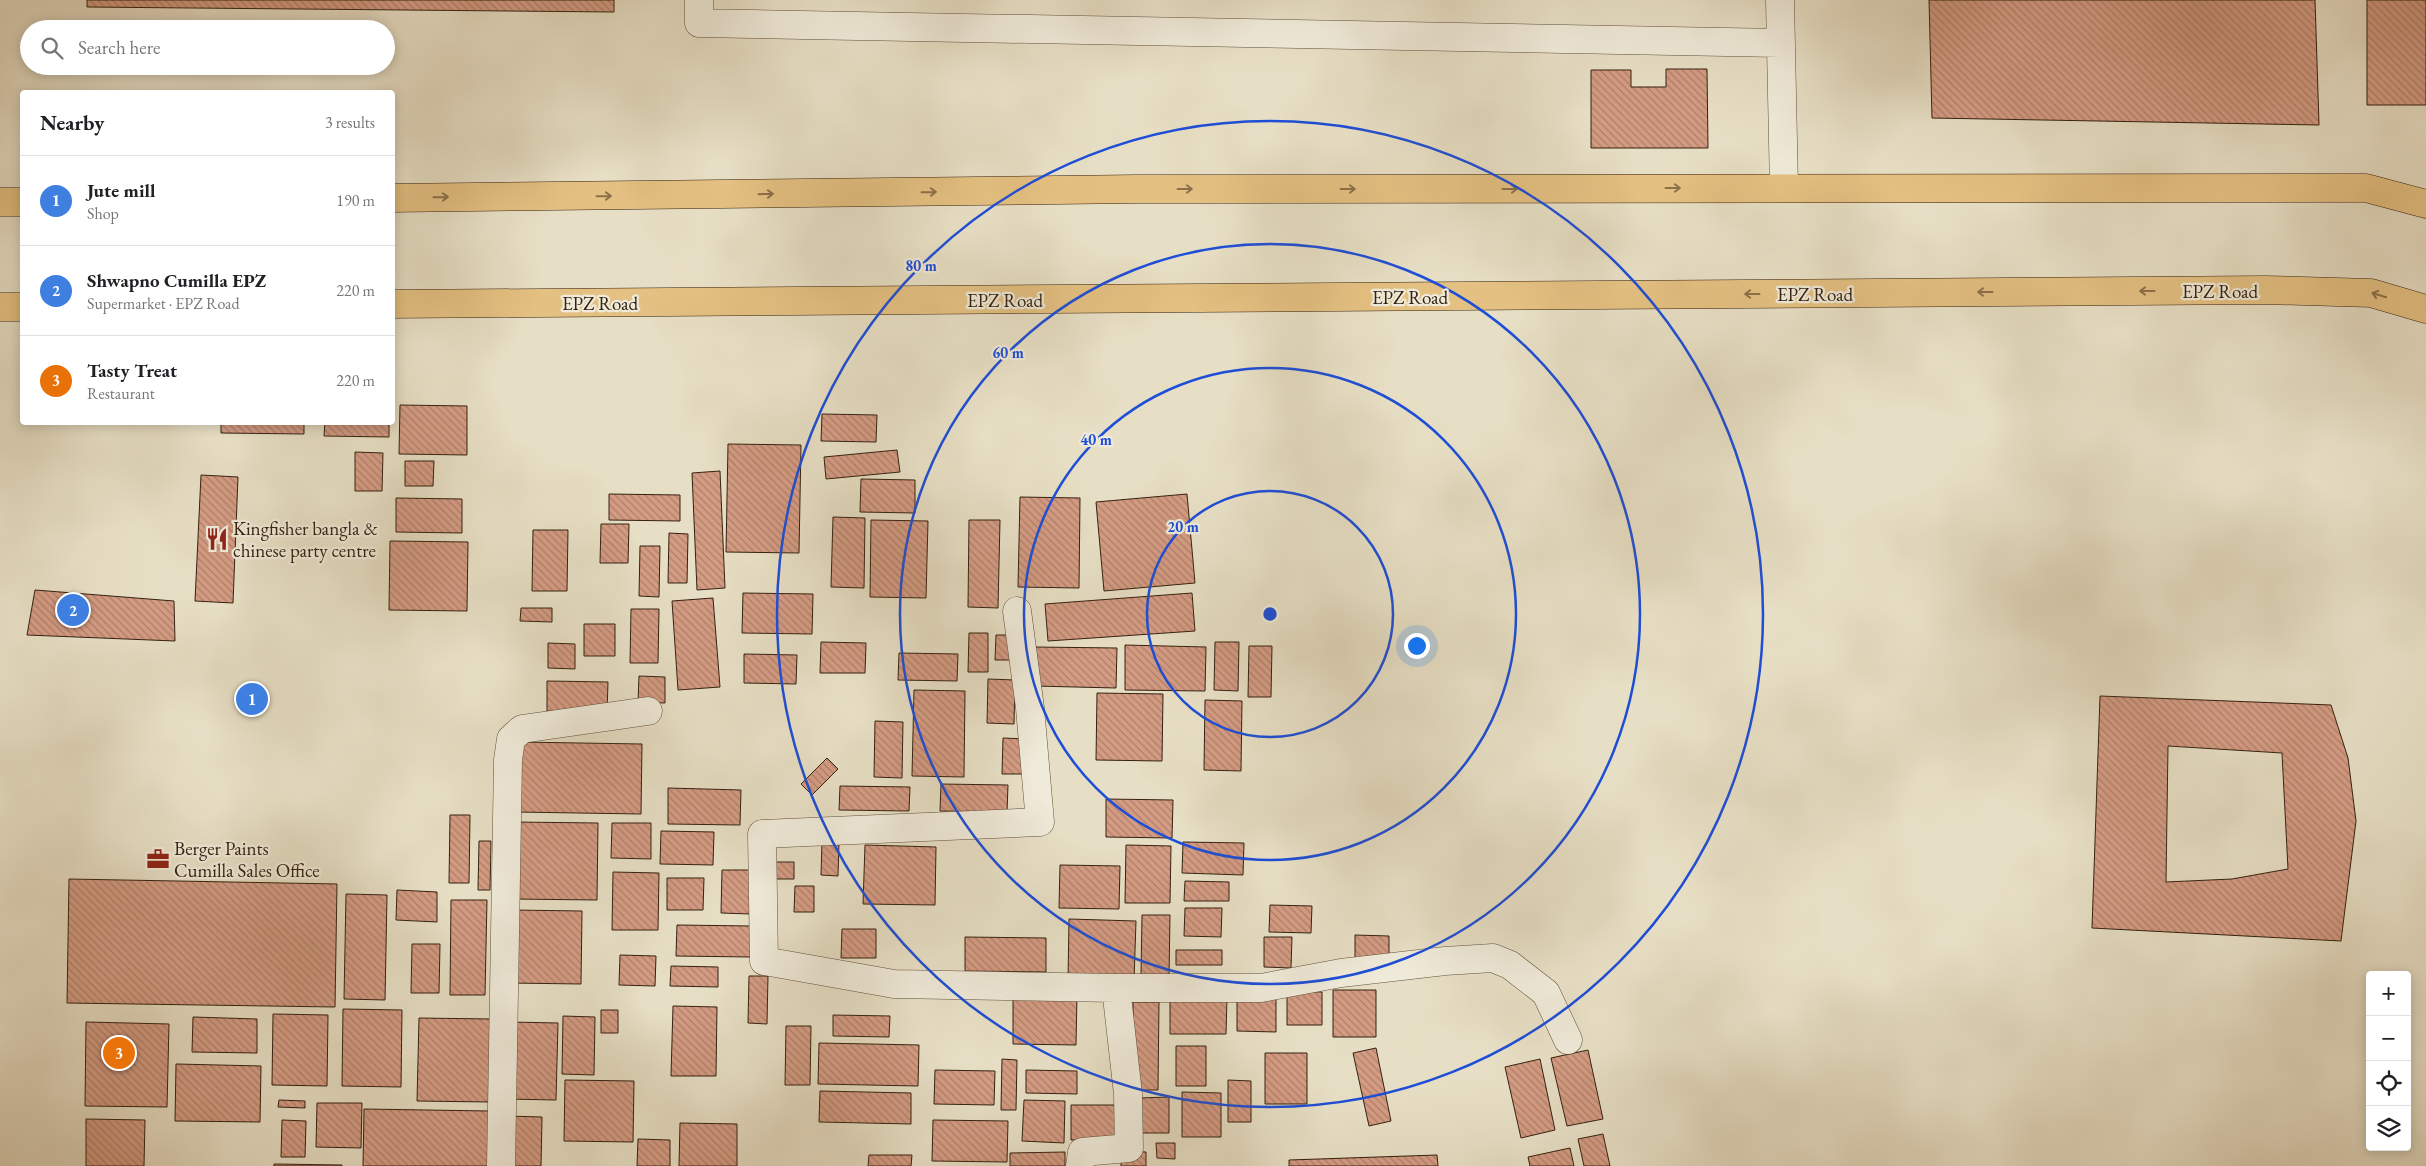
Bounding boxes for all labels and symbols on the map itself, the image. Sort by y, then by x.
one-way arrow [1664,183,1681,193]
one-way arrow [1177,184,1193,194]
one-way arrow [1340,184,1356,194]
one-way arrow [1502,184,1518,194]
one-way arrow [920,187,936,197]
one-way arrow [758,189,774,199]
one-way arrow [595,191,611,200]
one-way arrow [433,193,449,202]
text: 80 m [905,256,937,275]
street label: EPZ Road [2182,279,2258,304]
street label: EPZ Road [1777,282,1853,307]
street label: EPZ Road [1372,285,1448,310]
one-way arrow [2139,286,2156,296]
street label: EPZ Road [967,288,1043,313]
one-way arrow [1977,288,1993,297]
one-way arrow [1744,289,1760,299]
one-way arrow [2372,290,2388,300]
street label: EPZ Road [562,291,638,316]
text: 60 m [992,343,1024,362]
text: 40 m [1080,430,1112,449]
place label: Kingfisher bangla & chinese party centre [233,516,378,563]
text: 20 m [1167,517,1199,536]
restaurant icon: Kingfisher bangla & chinese party centre [204,526,230,552]
pin: 2 [57,591,89,629]
centre of rings [1261,605,1279,623]
your location [1404,633,1430,659]
pin: 1 [236,680,268,718]
place label: Berger Paints Cumilla Sales Office [174,836,320,883]
office icon: Berger Paints Cumilla Sales Office [145,846,171,872]
pin: 3 [103,1034,135,1072]

